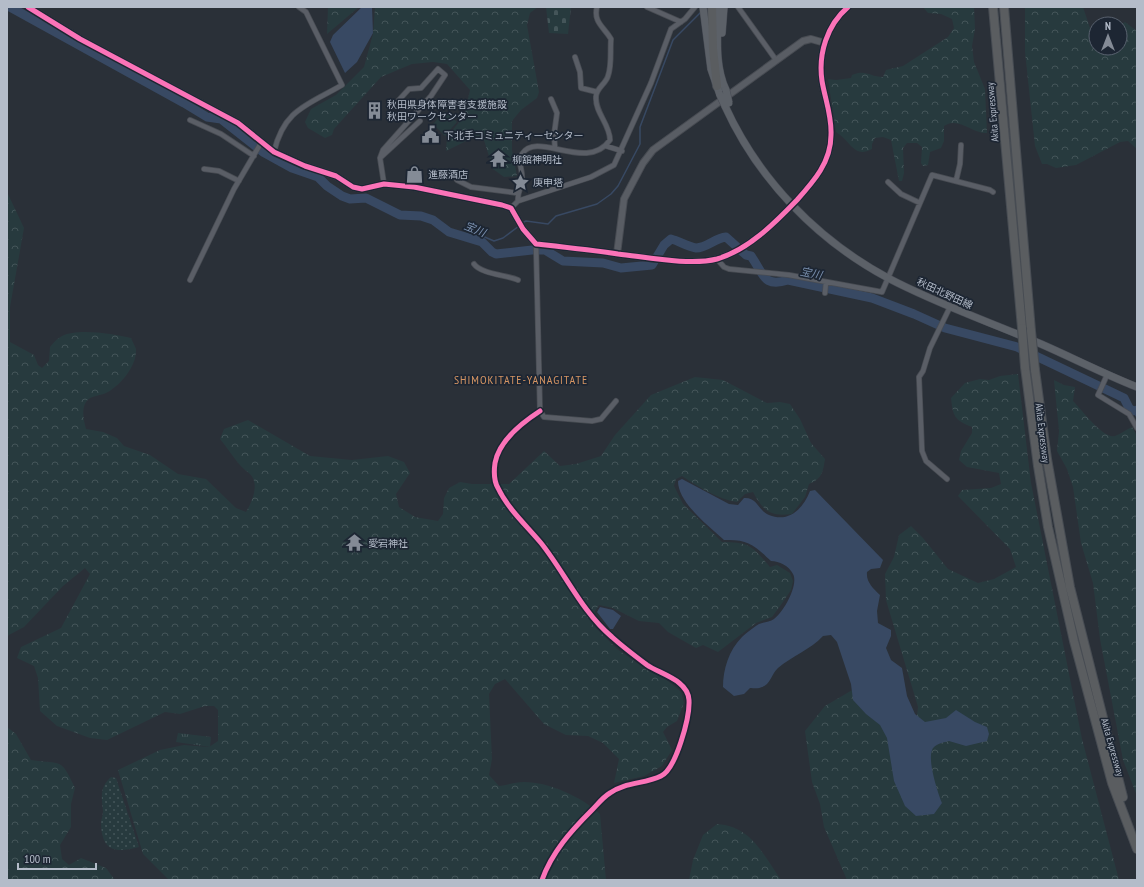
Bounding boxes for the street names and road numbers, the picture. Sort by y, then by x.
street label: Akita Expressway [983,81,1002,142]
street label: 秋田北野田線 [915,275,975,312]
street label: Akita Expressway [1032,403,1053,464]
street label: Akita Expressway [1098,717,1127,778]

